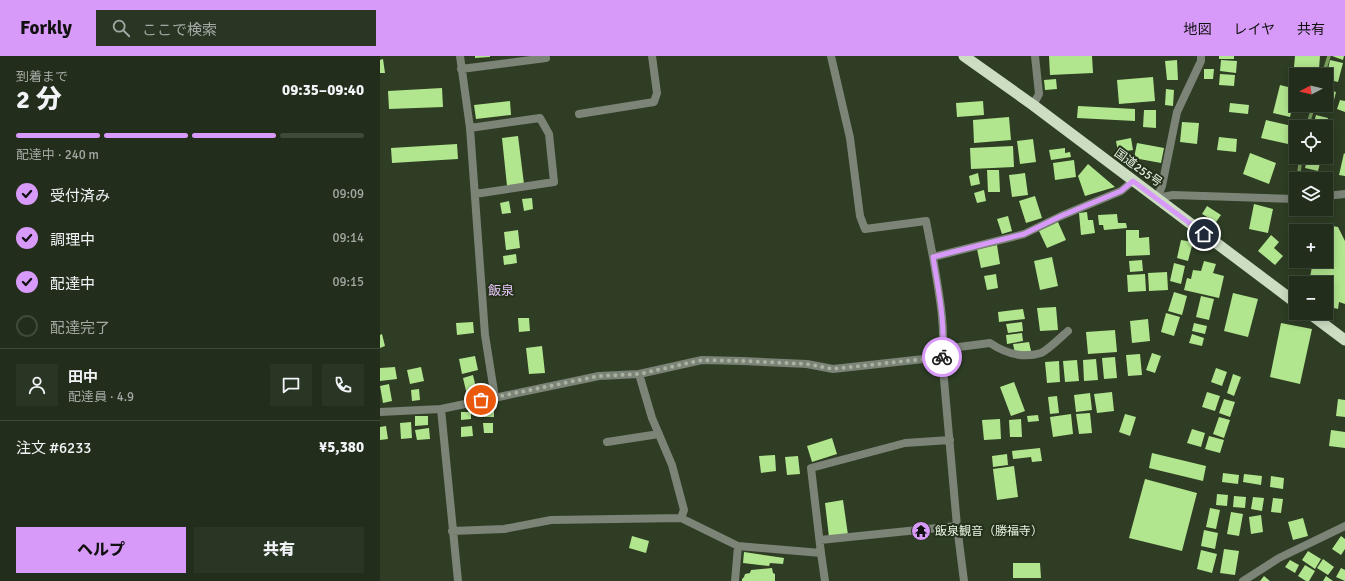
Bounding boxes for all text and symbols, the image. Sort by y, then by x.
search box [96,10,376,46]
text: Forkly [20,16,72,40]
icon: search [110,17,132,39]
text: ここで検索 [142,21,217,39]
text: 地図 [1183,21,1211,38]
text: レイヤ [1233,21,1275,38]
text: 共有 [1297,21,1325,38]
north arrow [1289,68,1333,112]
map controls [1289,68,1333,320]
text: 到着まで [16,69,68,85]
text: 09:35–09:40 [282,81,364,99]
text: 2 分 [16,84,62,116]
button: locate [1289,120,1333,164]
street label: 国道255号 [1111,146,1165,190]
text: 配達中 · 240 m [16,147,99,163]
button: layers [1289,172,1333,216]
icon: check [16,183,38,205]
text: 09:09 [332,186,364,202]
text: 受付済み [50,187,110,205]
pin [1187,217,1221,251]
icon: home [1193,223,1215,245]
button: + [1289,224,1333,268]
icon: check [16,227,38,249]
text: 09:14 [332,230,364,246]
text: 調理中 [50,231,95,249]
icon: check [16,271,38,293]
text: 09:15 [332,274,364,290]
text: 配達中 [50,275,95,293]
button: − [1289,276,1333,320]
district label: 飯泉 [488,283,514,299]
text: 配達完了 [50,319,110,337]
courier [922,337,962,377]
icon: bike [931,346,953,368]
button: person [16,364,58,406]
button: chat [270,364,312,406]
button: phone [322,364,364,406]
text: 田中 [68,368,98,386]
pin [464,383,498,417]
text: 配達員 · 4.9 [68,389,134,405]
icon: bag [470,389,492,411]
text: ¥5,380 [319,438,364,456]
text: 注文 #6233 [16,439,91,457]
temple icon: 飯泉観音（勝福寺） [910,520,932,542]
place label: 飯泉観音（勝福寺） [935,524,1043,539]
button: ヘルプ [16,527,186,573]
button: 共有 [194,527,364,573]

